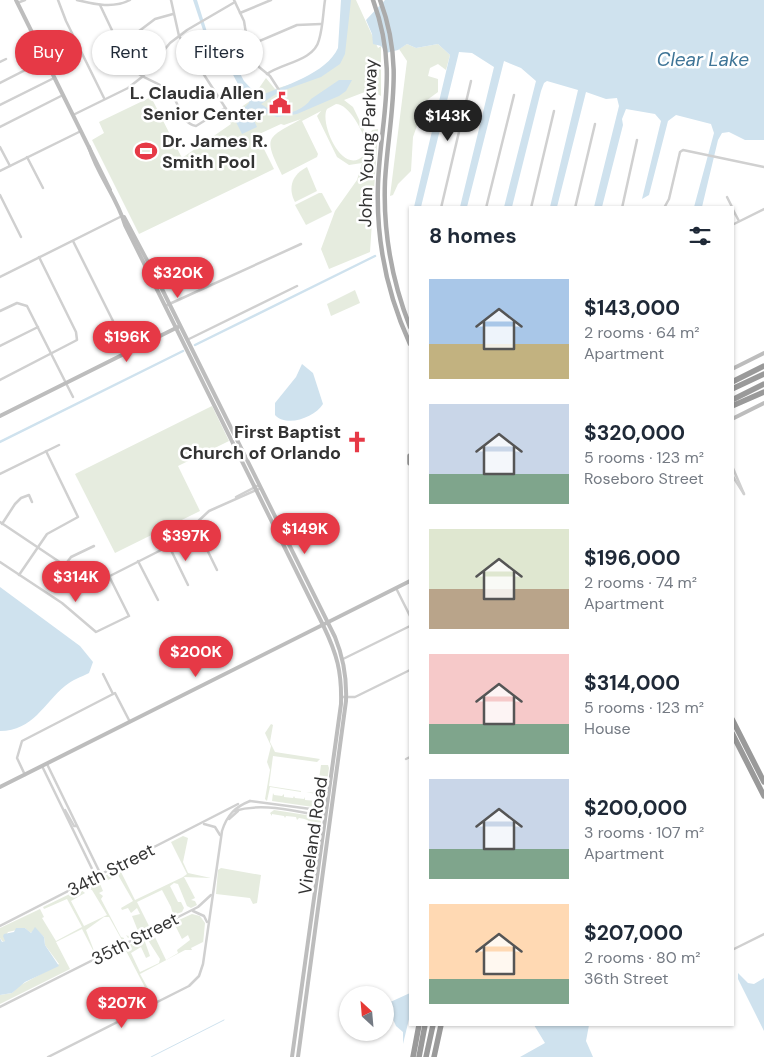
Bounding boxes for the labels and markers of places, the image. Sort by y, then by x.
place label: L. Claudia Allen Senior Center [130,81,264,126]
public building icon: L. Claudia Allen Senior Center [267,90,293,116]
pin: $143K [413,100,483,142]
place label: Dr. James R. Smith Pool [162,129,268,174]
sports icon: Dr. James R. Smith Pool [133,138,159,164]
pin: $320K [143,256,213,299]
pin: $196K [92,320,162,363]
place label: First Baptist Church of Orlando [179,420,341,465]
church icon: First Baptist Church of Orlando [344,429,370,455]
pin: $149K [270,512,340,555]
pin: $397K [151,520,221,562]
pin: $314K [41,560,111,603]
pin: $200K [161,636,231,678]
pin: $207K [87,986,157,1029]

